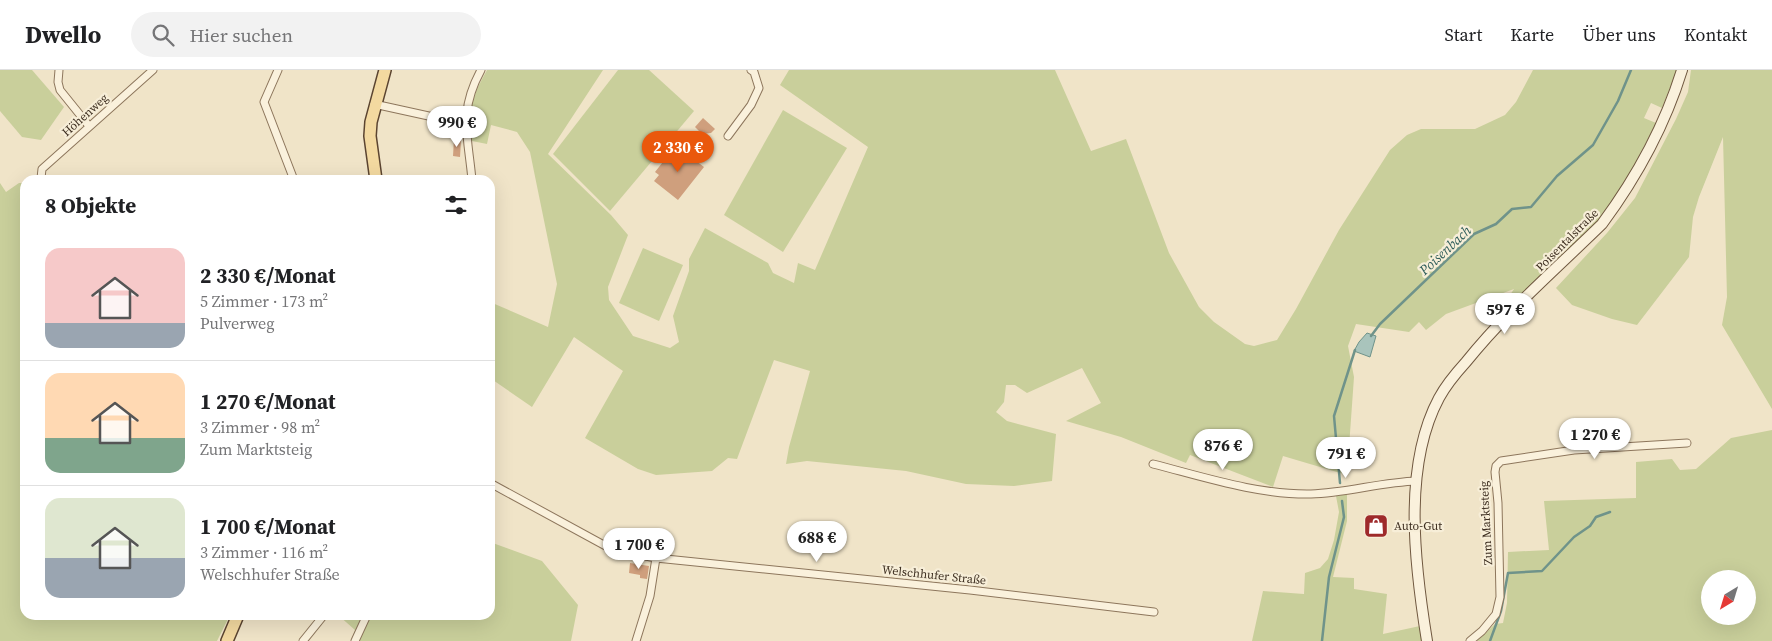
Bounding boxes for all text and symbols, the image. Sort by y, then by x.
search box [131,12,481,57]
text: Dwello [25,18,101,51]
icon: search [149,21,177,49]
text: Hier suchen [189,22,293,48]
text: Start [1445,22,1482,47]
text: Karte [1510,22,1554,47]
text: Über uns [1582,22,1656,47]
text: Kontakt [1684,22,1747,47]
street label: Höhenweg [58,90,112,140]
pin: 990 € [422,106,492,148]
text: 990 € [438,111,476,133]
pin: 2 330 € [632,131,724,173]
text: 2 330 € [653,136,703,158]
text: 8 Objekte [45,191,136,220]
icon: filters [442,191,470,219]
street label: Poisentalstraße [1532,205,1602,275]
water label: Poisenbach [1414,220,1476,280]
text: 2 330 €/Monat [200,261,336,290]
icon: home [85,268,145,328]
text: 5 Zimmer · 173 m² [200,290,328,312]
pin: 597 € [1470,292,1540,335]
text: 597 € [1486,298,1524,320]
text: Pulverweg [200,312,275,334]
text: 1 270 €/Monat [200,387,336,416]
icon: home [85,393,145,453]
text: 3 Zimmer · 98 m² [200,416,320,438]
pin: 1 270 € [1549,418,1641,460]
text: 1 270 € [1570,423,1620,445]
pin: 876 € [1188,428,1258,471]
text: 876 € [1204,434,1242,456]
pin: 791 € [1311,436,1381,479]
text: Zum Marktsteig [200,438,312,460]
text: 791 € [1327,442,1365,464]
street label: Zum Marktsteig [1476,481,1496,565]
text: 1 700 €/Monat [200,512,336,541]
shop icon: Auto-Gut [1363,513,1389,539]
icon: home [85,518,145,578]
place label: Auto-Gut [1394,518,1442,534]
pin: 688 € [782,520,852,563]
text: 688 € [798,526,836,548]
pin: 1 700 € [593,528,685,570]
text: 1 700 € [614,533,664,555]
text: 3 Zimmer · 116 m² [200,541,328,563]
street label: Welschhufer Straße [881,562,987,588]
text: Welschhufer Straße [200,563,340,585]
north arrow [1701,570,1756,625]
map controls [1701,570,1756,625]

